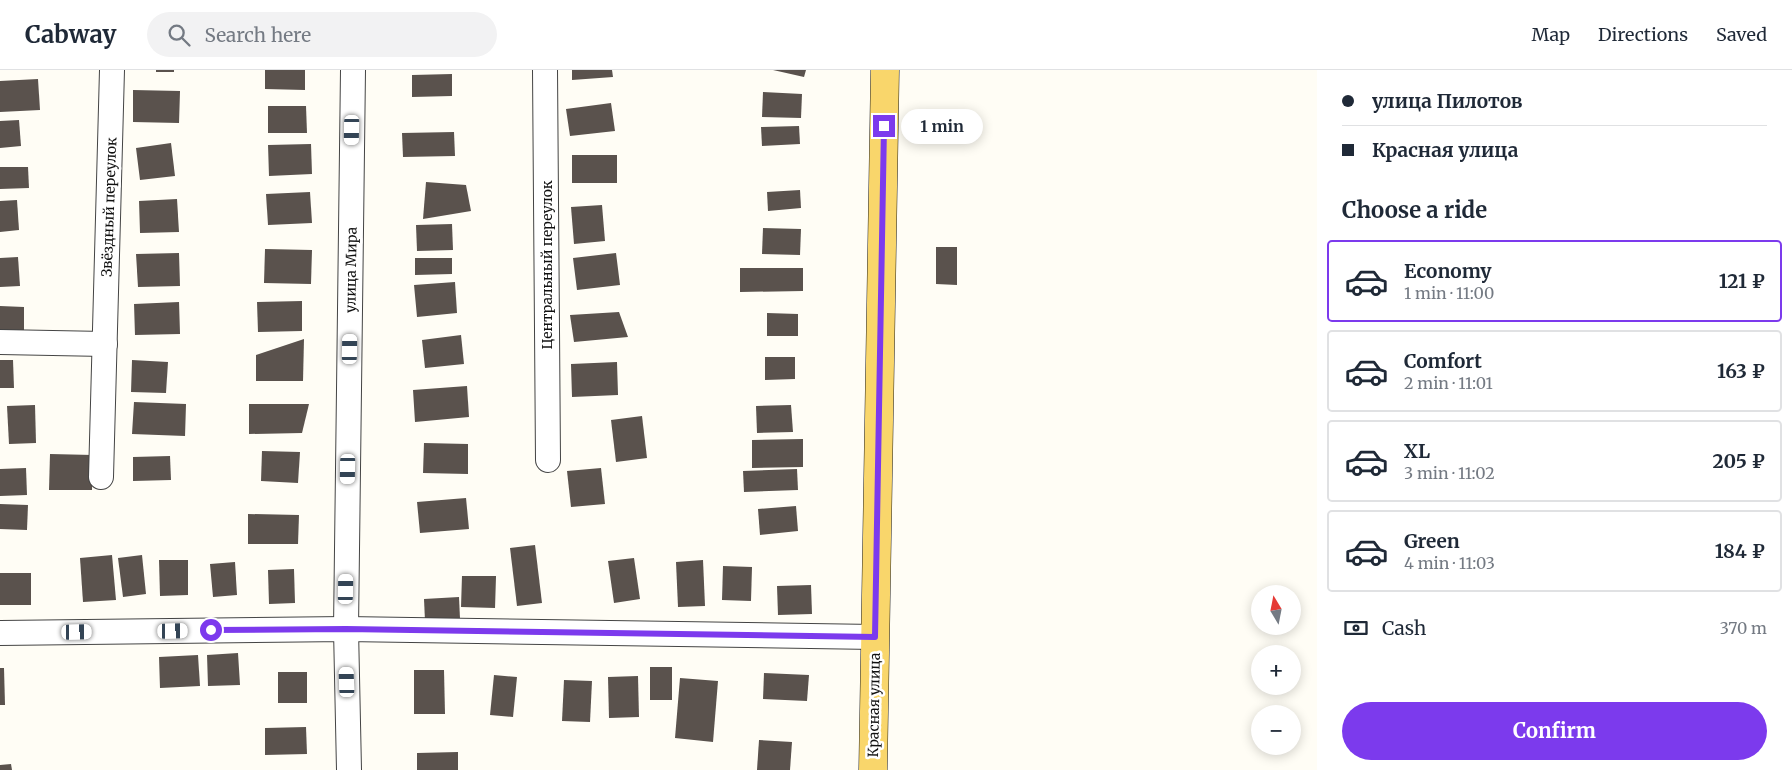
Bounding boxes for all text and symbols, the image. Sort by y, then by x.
search box [147,12,497,57]
text: Cabway [25,19,117,50]
icon: search [165,21,193,49]
text: Search here [205,23,311,47]
text: Map [1532,23,1570,46]
text: Directions [1598,23,1688,46]
text: Saved [1716,23,1767,46]
text: улица Пилотов [1372,89,1523,113]
callout: 1 min [902,108,984,144]
car [344,115,359,145]
route end [873,115,895,137]
text: 1 min [920,116,964,136]
street label: Звёздный переулок [98,137,120,277]
text: Красная улица [1372,138,1518,162]
street label: Центральный переулок [538,180,556,350]
text: Choose a ride [1342,196,1487,224]
street label: улица Мира [341,226,361,313]
icon: car [1344,259,1389,304]
text: Economy [1404,259,1492,283]
text: 121 ₽ [1719,269,1765,293]
text: 1 min · 11:00 [1404,283,1494,303]
car [342,334,357,364]
icon: car [1344,349,1389,394]
text: Comfort [1404,349,1482,373]
text: 163 ₽ [1717,359,1765,383]
text: 2 min · 11:01 [1404,373,1493,393]
icon: car [1344,439,1389,484]
text: XL [1404,439,1430,463]
text: 205 ₽ [1713,449,1765,473]
car [340,454,355,484]
text: 3 min · 11:02 [1404,463,1495,483]
icon: car [1344,529,1389,574]
text: Green [1404,529,1460,553]
text: 184 ₽ [1715,539,1765,563]
text: 4 min · 11:03 [1404,553,1495,573]
car [338,574,353,604]
north arrow [1251,585,1301,635]
map controls [1251,585,1301,755]
icon: cash [1342,614,1370,642]
text: Cash [1382,616,1426,640]
text: 370 m [1720,618,1767,638]
route start [200,619,222,641]
car [157,623,188,639]
car [61,624,92,640]
button: + [1251,645,1301,695]
street label: Красная улица [864,652,884,758]
car [338,667,355,697]
button: Confirm [1342,702,1767,760]
button: − [1251,705,1301,755]

